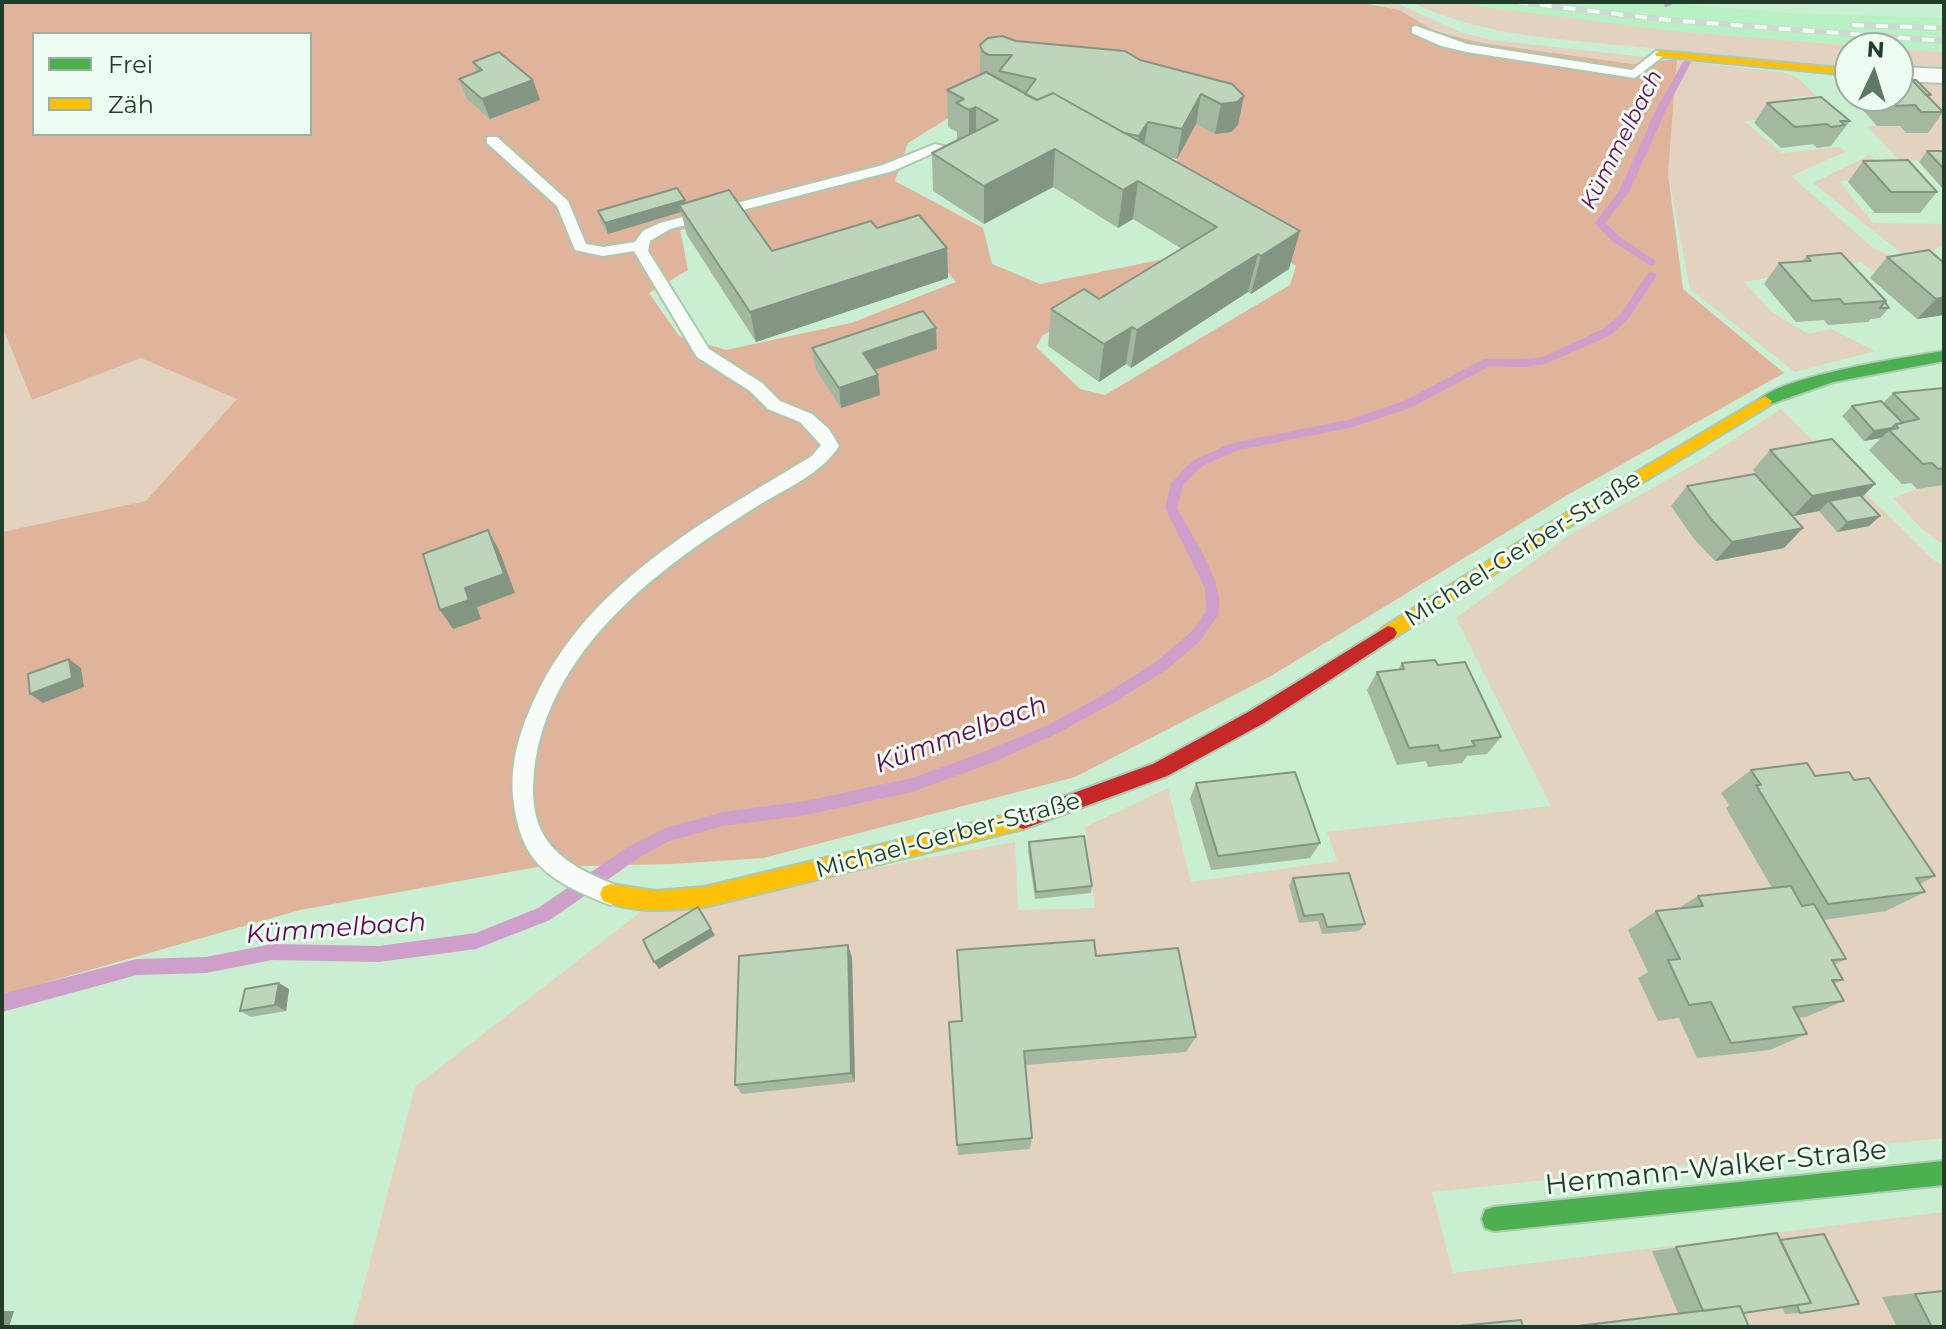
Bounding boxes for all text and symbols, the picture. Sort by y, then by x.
legend [32,32,312,136]
north arrow [1834,32,1914,112]
text: N [1866,35,1885,64]
text: Frei [108,50,153,79]
water label: Kümmelbach [1576,66,1668,214]
text: Zäh [108,90,154,119]
street label: Michael-Gerber-Straße [1400,465,1646,633]
water label: Kümmelbach [871,689,1051,781]
street label: Michael-Gerber-Straße [813,787,1083,885]
water label: Kümmelbach [245,907,427,951]
street label: Hermann-Walker-Straße [1543,1133,1889,1203]

